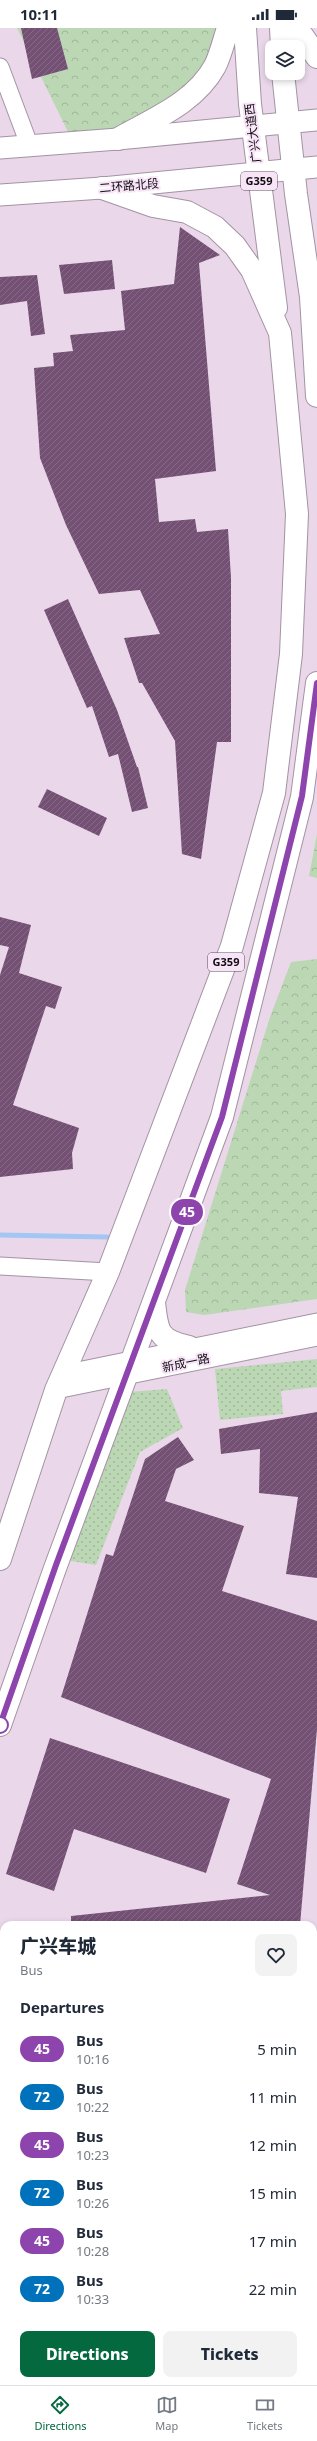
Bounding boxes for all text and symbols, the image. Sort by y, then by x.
text: 10:11 [20,4,59,24]
map controls [265,40,305,80]
button: layers [265,40,305,80]
street label: 广兴大道西 [240,102,265,164]
road number: G359 [241,172,277,190]
street label: 二环路北段 [98,174,160,197]
road number: G359 [208,953,244,971]
line badge: 45 [169,1199,205,1225]
text: 45 [179,1202,195,1221]
street label: 新成一路 [161,1349,211,1376]
unlabelled marker [0,1716,9,1734]
text: 广兴车城 [20,1933,96,1959]
button: heart [255,1934,297,1976]
text: Bus [20,1961,43,1979]
text: Departures [20,1997,104,2017]
text: Bus [76,2030,103,2050]
text: 45 [34,2039,50,2058]
text: 5 min [257,2039,297,2059]
text: 10:16 [76,2050,109,2068]
text: Bus [76,2078,103,2098]
text: 72 [34,2087,50,2106]
text: 11 min [249,2087,297,2107]
text: 10:22 [76,2098,109,2116]
text: Bus [76,2126,103,2146]
text: 45 [34,2135,50,2154]
text: 12 min [249,2135,297,2155]
text: 10:23 [76,2146,109,2164]
text: Bus [76,2174,103,2194]
text: 72 [34,2183,50,2202]
text: 15 min [249,2183,297,2203]
text: 10:26 [76,2194,109,2212]
text: Bus [76,2222,103,2242]
text: 45 [34,2231,50,2250]
text: 17 min [249,2231,297,2251]
text: 10:28 [76,2242,109,2260]
text: Bus [76,2270,103,2290]
text: 72 [34,2279,50,2298]
text: 22 min [249,2279,297,2299]
text: 10:33 [76,2290,109,2308]
button: Directions [20,2331,155,2377]
button: Tickets [163,2331,297,2377]
tab: Directions [34,2394,87,2433]
tab: Map [155,2394,178,2433]
tab: Tickets [247,2394,283,2433]

